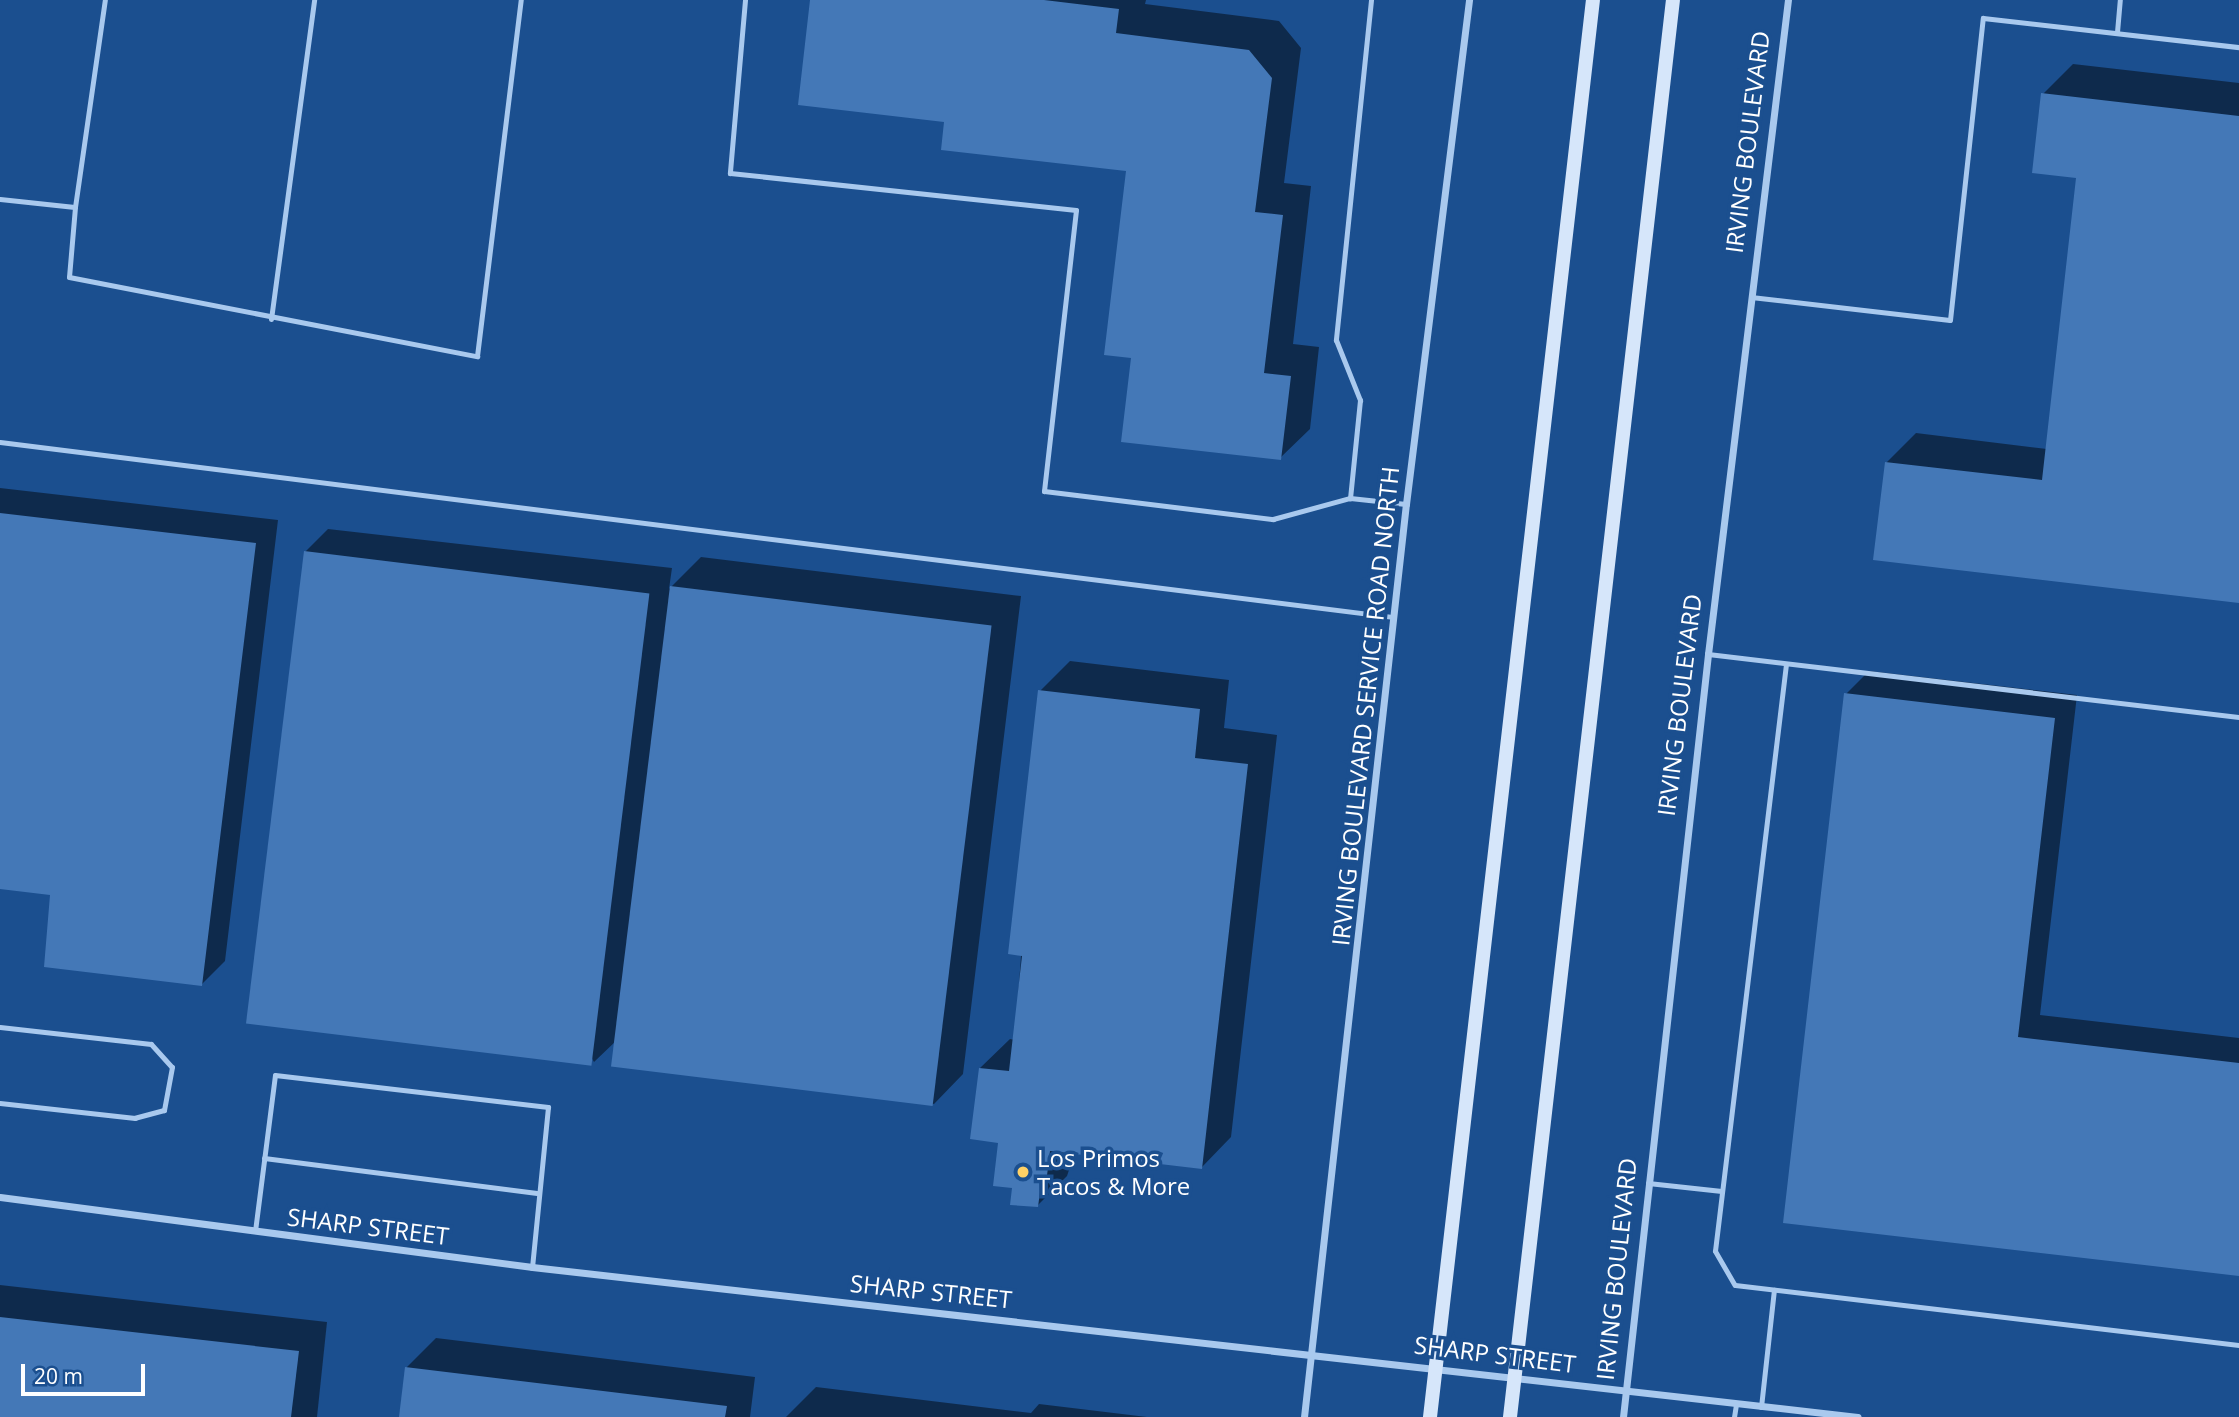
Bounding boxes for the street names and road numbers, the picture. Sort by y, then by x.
street label: IRVING BOULEVARD [1719,29,1775,255]
street label: IRVING BOULEVARD SERVICE ROAD NORTH [1326,465,1404,947]
street label: IRVING BOULEVARD [1651,592,1707,818]
street label: IRVING BOULEVARD [1590,1156,1642,1382]
street label: SHARP STREET [286,1202,450,1250]
street label: SHARP STREET [849,1268,1013,1314]
street label: SHARP STREET [1413,1330,1577,1378]

